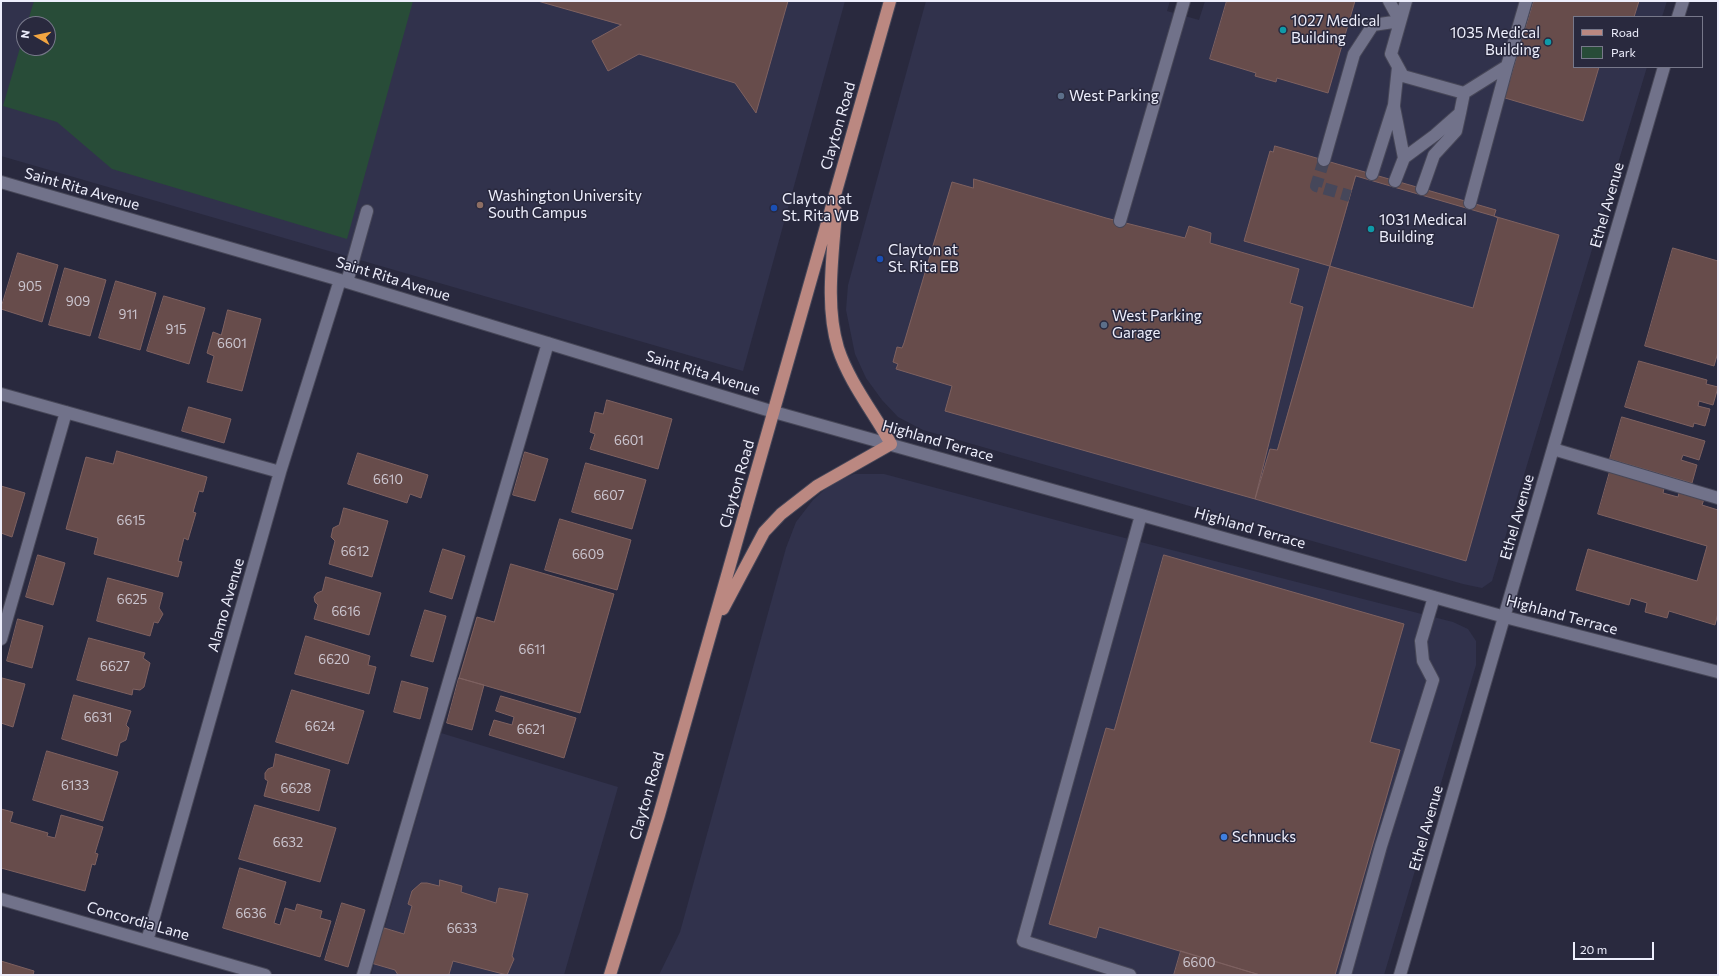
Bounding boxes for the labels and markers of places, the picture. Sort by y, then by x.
place label: 1027 Medical Building [1291,12,1380,47]
place label: 1035 Medical Building [1450,24,1540,59]
marker: 1027 Medical Building [1278,25,1288,35]
marker: 1035 Medical Building [1543,37,1553,47]
place label: West Parking [1069,87,1159,105]
marker: West Parking [1056,91,1066,101]
place label: Washington University South Campus [488,187,642,222]
place label: Clayton at St. Rita WB [782,190,859,225]
marker: Washington University South Campus [475,200,485,210]
marker: Clayton at St. Rita WB [769,203,779,213]
place label: 1031 Medical Building [1379,211,1467,246]
marker: 1031 Medical Building [1366,224,1376,234]
place label: Clayton at St. Rita EB [888,241,959,276]
marker: Clayton at St. Rita EB [875,254,885,264]
place label: West Parking Garage [1112,307,1202,342]
marker: West Parking Garage [1099,320,1109,330]
place label: Schnucks [1232,828,1296,846]
marker: Schnucks [1219,832,1229,842]

